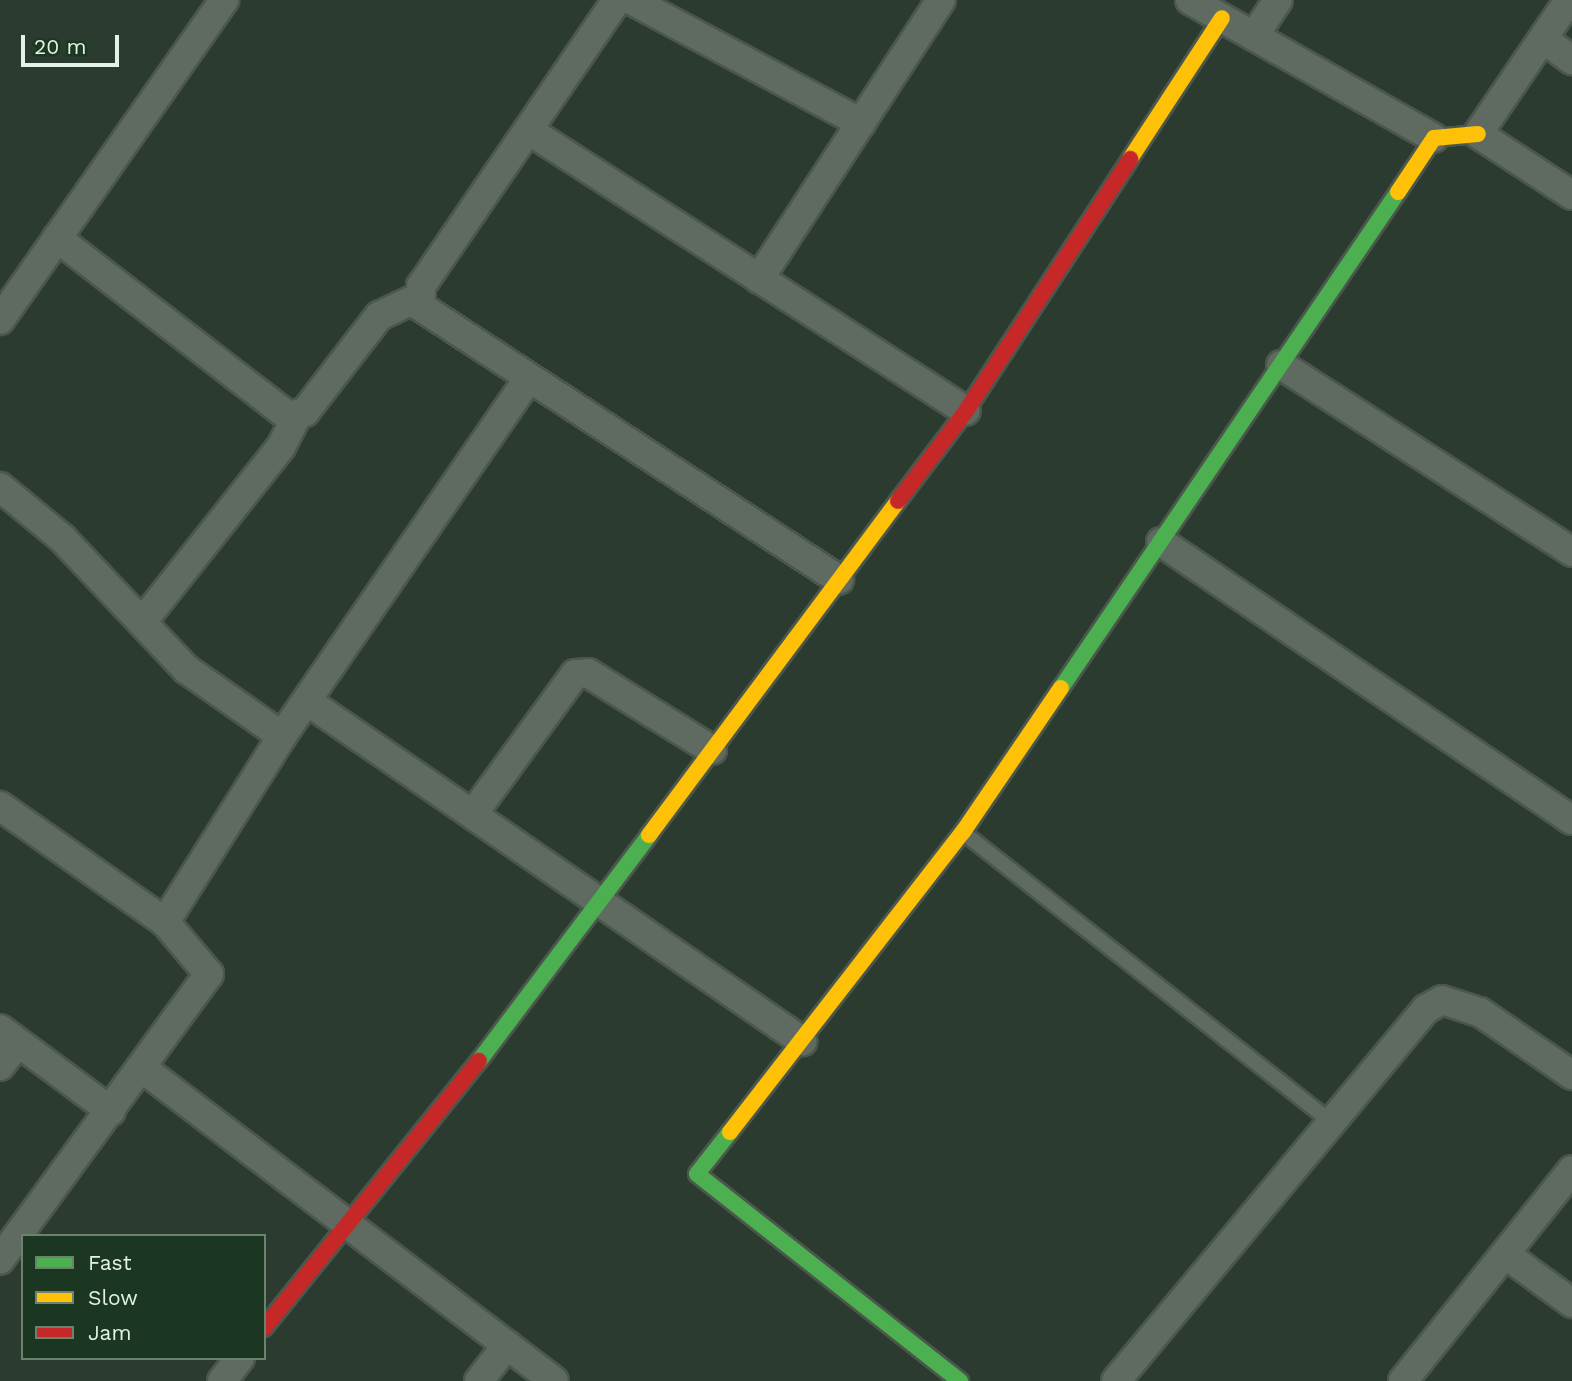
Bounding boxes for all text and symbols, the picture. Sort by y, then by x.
scale bar [24,21,122,65]
text: 20 m [34,34,86,59]
legend [21,1234,266,1360]
text: Fast [88,1250,132,1275]
text: Slow [88,1285,138,1310]
text: Jam [88,1320,131,1345]

